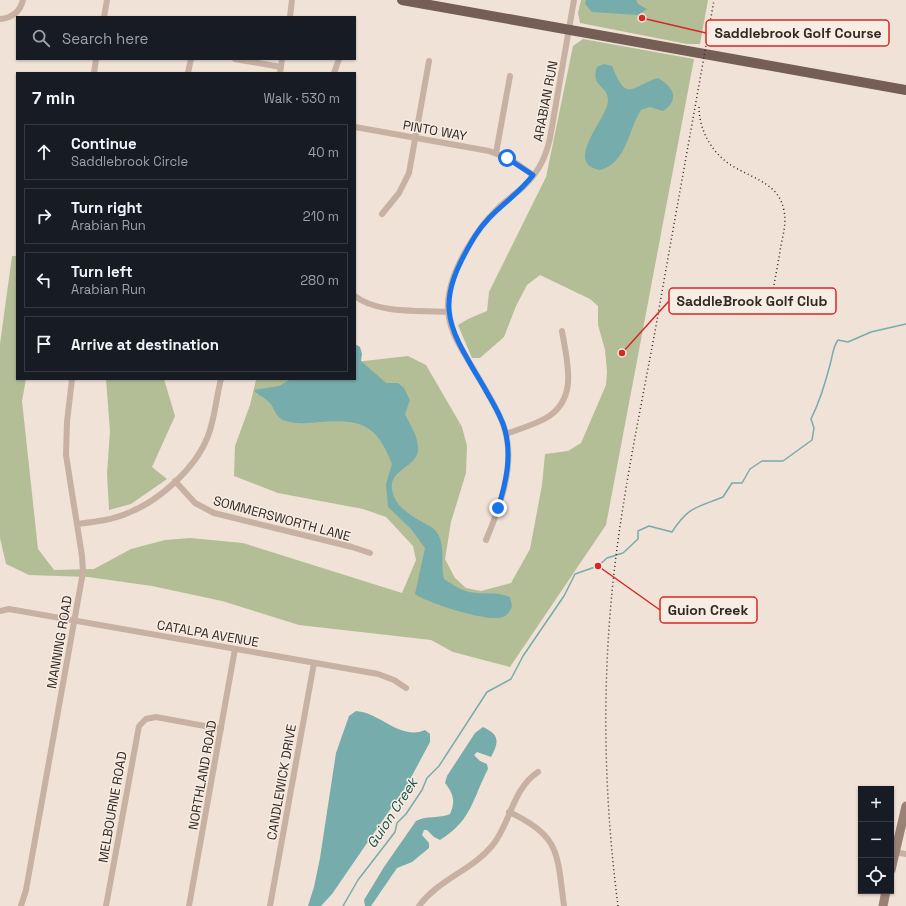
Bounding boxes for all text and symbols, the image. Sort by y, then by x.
search box [16,16,356,60]
callout: Saddlebrook Golf Course [706,20,889,46]
text: Saddlebrook Golf Course [714,24,882,42]
icon: search [30,27,52,49]
text: Search here [62,29,148,48]
street label: ARABIAN RUN [529,59,562,143]
text: 7 min [32,87,75,109]
text: Walk · 530 m [263,90,340,107]
street label: PINTO WAY [401,116,468,145]
text: Continue [71,134,137,153]
icon: ahead [33,141,55,163]
text: 40 m [308,144,339,161]
route start [498,149,516,167]
text: Saddlebrook Circle [71,153,188,170]
text: Turn right [71,198,142,217]
icon: right [33,205,55,227]
text: 210 m [303,208,339,225]
text: Arabian Run [71,217,146,234]
text: Turn left [71,262,133,281]
icon: left [33,269,55,291]
text: 280 m [300,272,339,289]
text: Arabian Run [71,281,146,298]
callout: SaddleBrook Golf Club [669,288,836,314]
text: SaddleBrook Golf Club [677,292,827,310]
icon: arrive [33,333,55,355]
text: Arrive at destination [71,335,219,354]
street label: SOMMERSWORTH LANE [211,492,352,545]
route end [489,499,507,517]
street label: MANNING ROAD [43,594,76,690]
callout: Guion Creek [660,597,757,623]
text: Guion Creek [668,601,748,619]
street label: CATALPA AVENUE [156,616,260,651]
street label: NORTHLAND ROAD [184,719,221,831]
street label: CANDLEWICK DRIVE [263,723,300,841]
street label: MELBOURNE ROAD [94,750,131,864]
water label: Guion Creek [363,773,422,852]
map controls [858,786,894,894]
button: + [858,786,894,822]
button: − [858,822,894,858]
button: locate [858,858,894,894]

